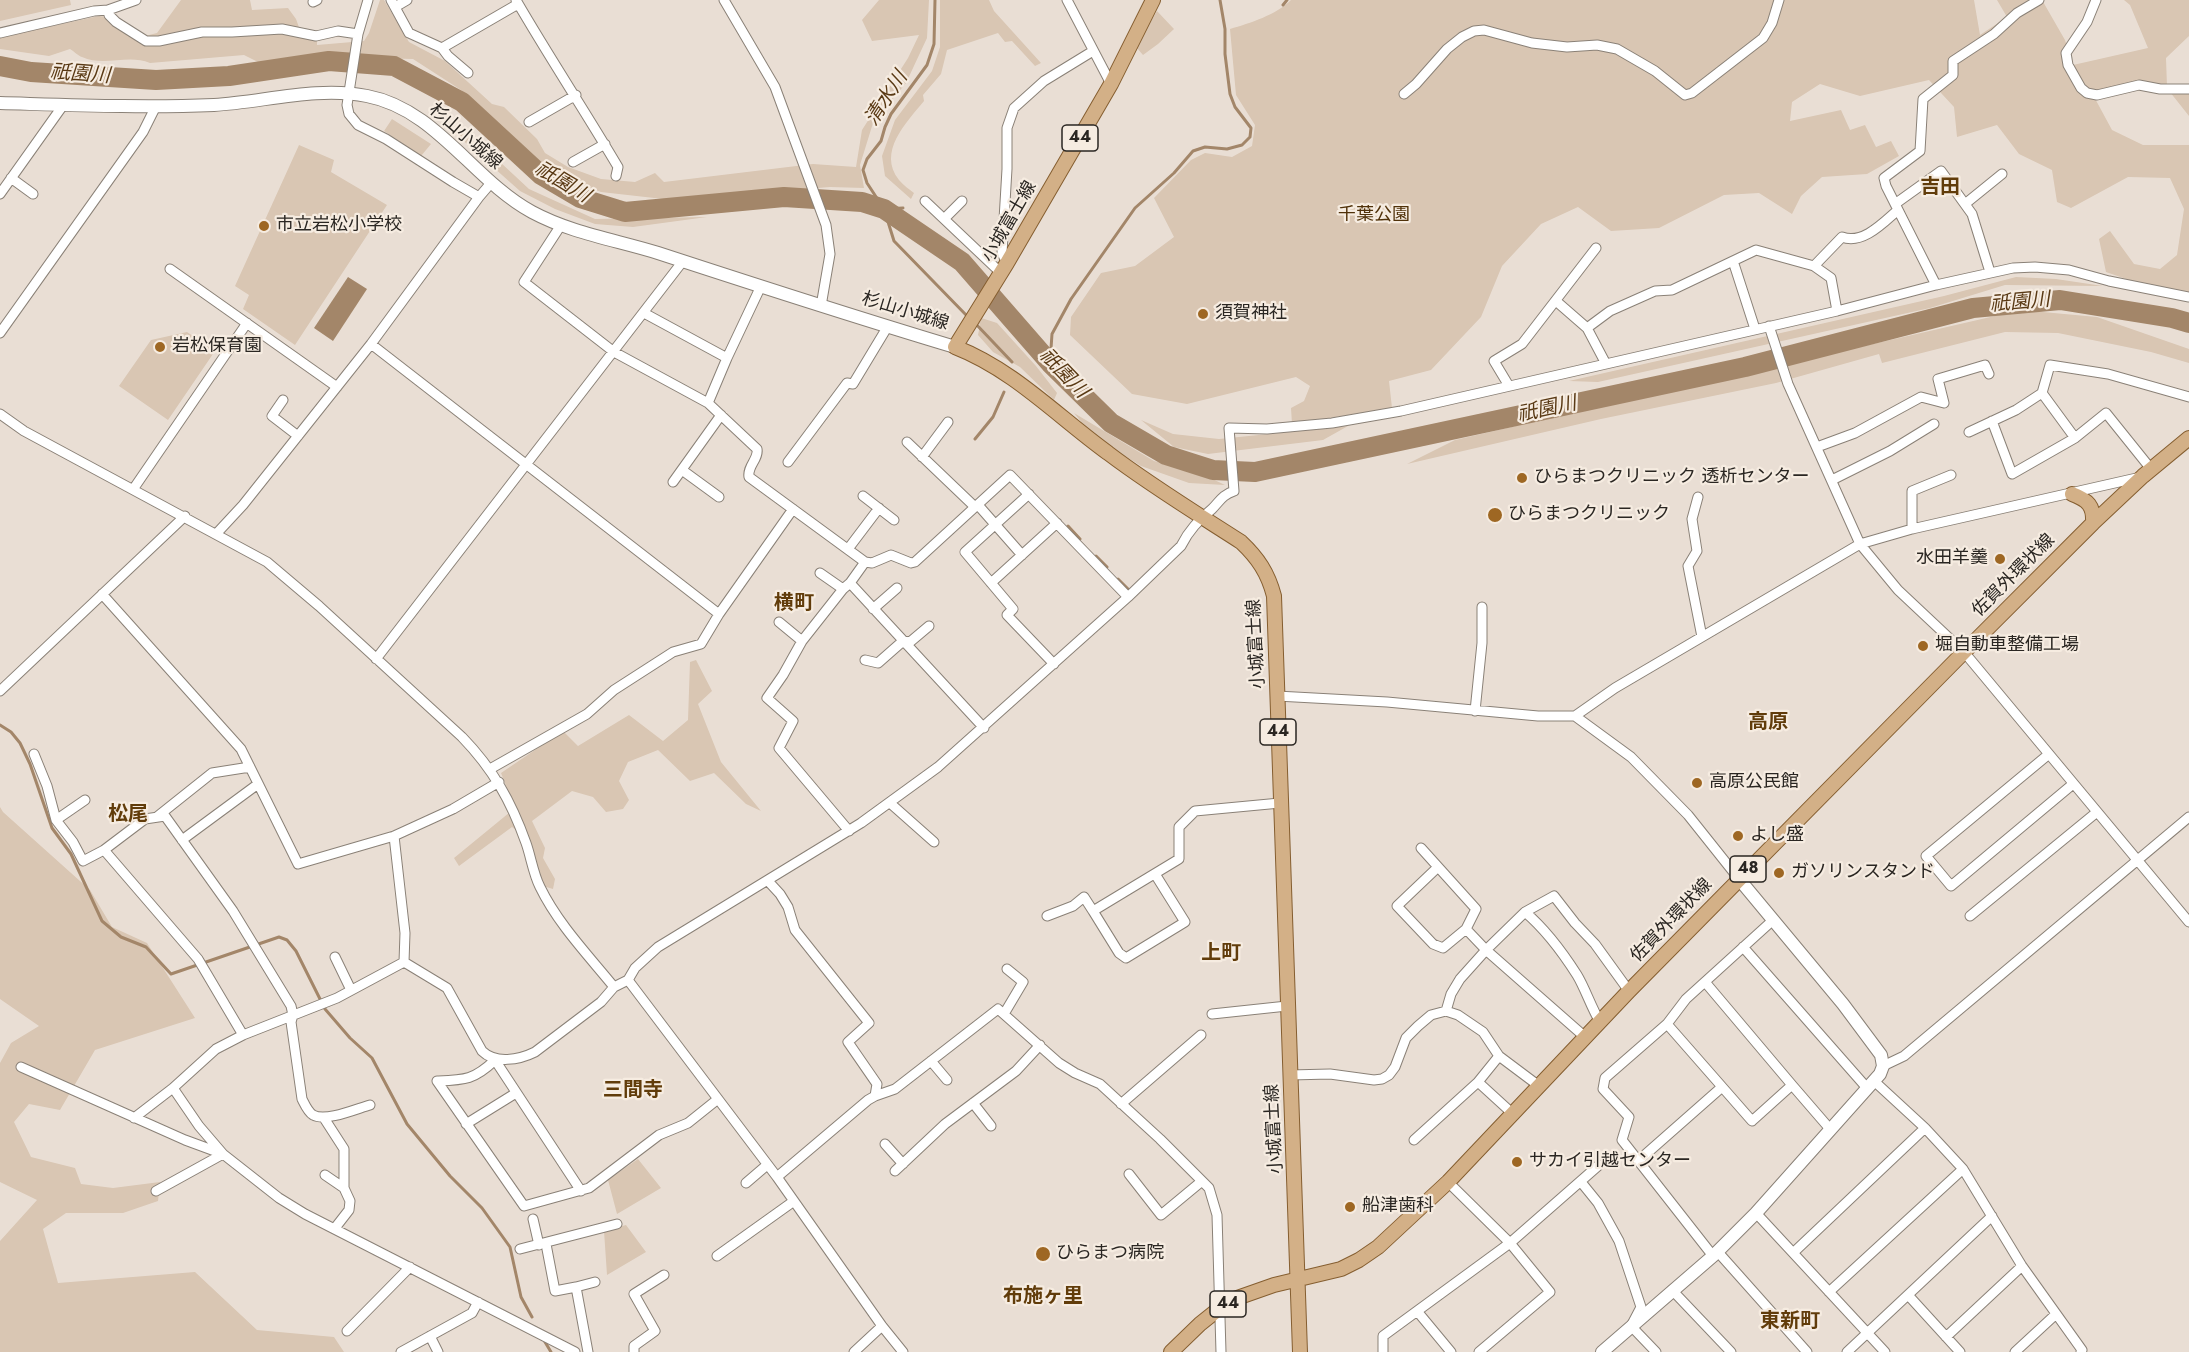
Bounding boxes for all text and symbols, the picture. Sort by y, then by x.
water label: 祇園川 [49,61,111,89]
water label: 清水川 [861,67,913,131]
street label: 杉山小城線 [424,99,506,175]
road number: 44 [1062,125,1098,151]
water label: 祇園川 [530,157,594,209]
district label: 吉田 [1920,176,1960,200]
street label: 小城富士線 [978,178,1042,266]
park label: 千葉公園 [1338,205,1410,227]
place label: 市立岩松小学校 [276,215,402,237]
marker: 市立岩松小学校 [257,219,271,233]
water label: 祇園川 [1989,288,2051,318]
street label: 杉山小城線 [859,289,951,335]
place label: 須賀神社 [1215,303,1287,325]
marker: 須賀神社 [1196,307,1210,321]
place label: 岩松保育園 [172,336,262,358]
marker: 岩松保育園 [153,340,167,354]
water label: 祇園川 [1034,344,1092,404]
water label: 祇園川 [1515,392,1579,428]
place label: ひらまつクリニック 透析センター [1534,467,1809,489]
marker: ひらまつクリニック 透析センター [1515,471,1529,485]
place label: ひらまつクリニック [1508,504,1670,526]
marker: ひらまつクリニック [1486,506,1504,524]
street label: 佐賀外環状線 [1968,530,2060,622]
place label: 水田羊羹 [1916,548,1988,570]
marker: 水田羊羹 [1993,552,2007,566]
district label: 横町 [774,592,814,616]
street label: 小城富士線 [1244,598,1270,690]
place label: 堀自動車整備工場 [1935,635,2079,657]
marker: 堀自動車整備工場 [1916,639,1930,653]
district label: 高原 [1748,711,1788,735]
road number: 44 [1260,719,1296,745]
place label: 高原公民館 [1709,772,1799,794]
marker: 高原公民館 [1690,776,1704,790]
district label: 松尾 [108,803,148,827]
place label: よし盛 [1750,825,1804,847]
marker: よし盛 [1731,829,1745,843]
road number: 48 [1730,856,1766,882]
place label: ガソリンスタンド [1791,862,1935,884]
marker: ガソリンスタンド [1772,866,1786,880]
street label: 佐賀外環状線 [1627,875,1717,967]
district label: 上町 [1201,942,1241,966]
district label: 三間寺 [603,1079,663,1103]
street label: 小城富士線 [1262,1083,1288,1175]
place label: サカイ引越センター [1529,1151,1691,1173]
marker: サカイ引越センター [1510,1155,1524,1169]
place label: 船津歯科 [1362,1196,1434,1218]
marker: 船津歯科 [1343,1200,1357,1214]
place label: ひらまつ病院 [1056,1243,1164,1265]
marker: ひらまつ病院 [1034,1245,1052,1263]
district label: 布施ヶ里 [1003,1285,1083,1309]
road number: 44 [1210,1291,1246,1317]
district label: 東新町 [1760,1310,1820,1334]

